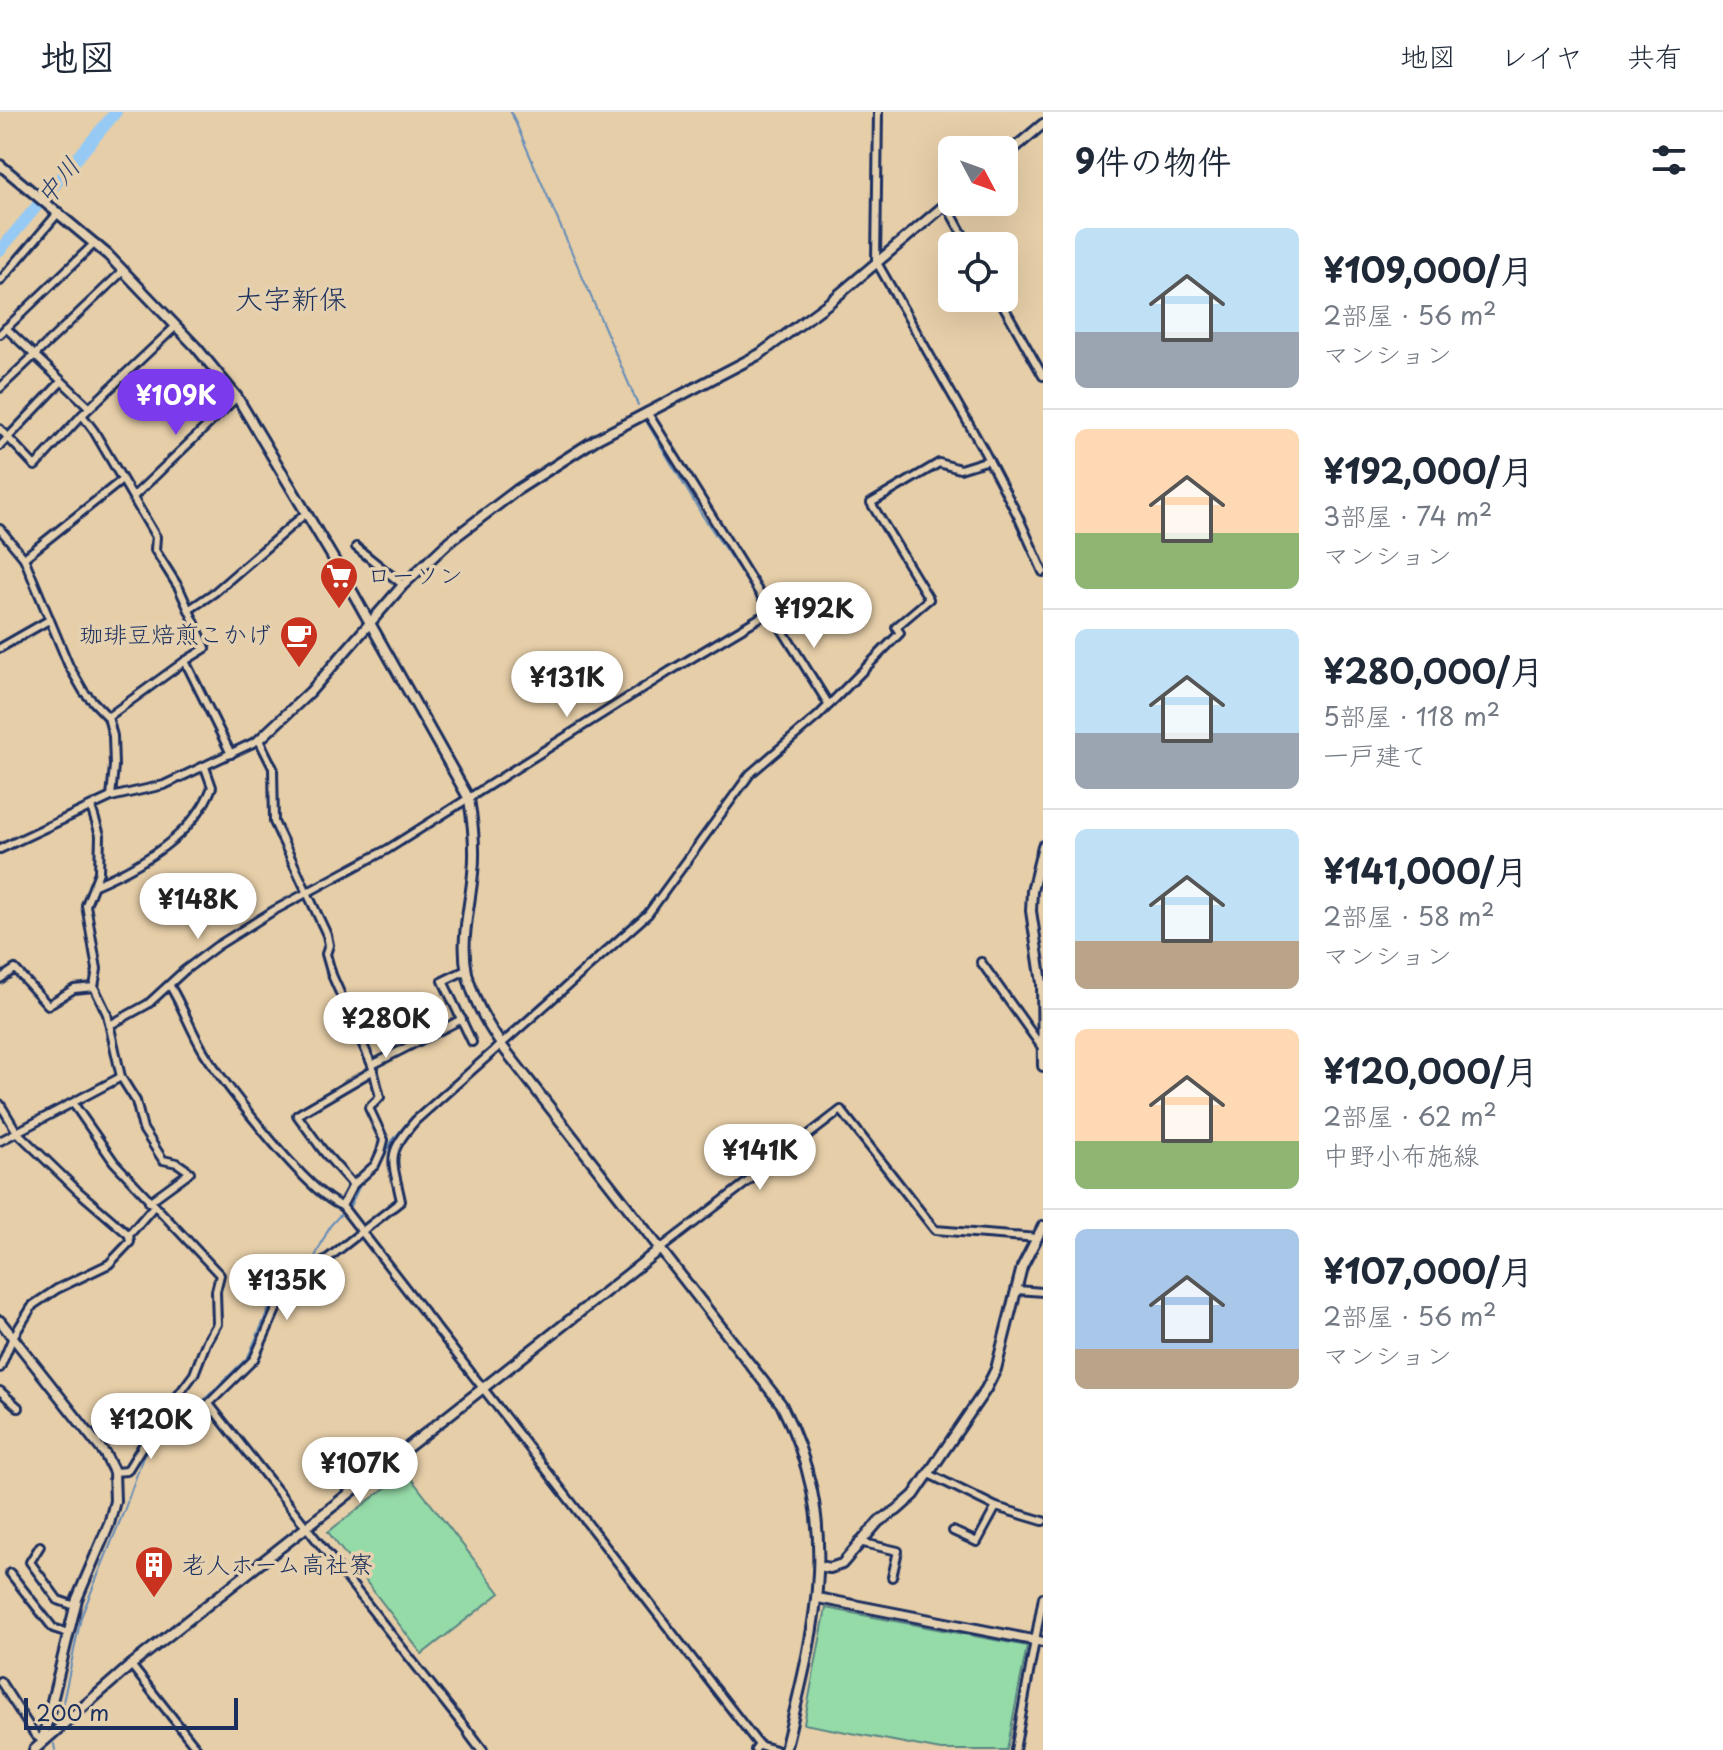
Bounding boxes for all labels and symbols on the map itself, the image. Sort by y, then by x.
north arrow [938,136,1018,216]
water label: 中川 [25,148,89,212]
district label: 大字新保 [235,276,347,319]
pin: ¥109K [120,369,232,437]
supermarket icon: ローソン [318,555,360,610]
place label: ローソン [367,556,463,592]
pin: ¥192K [758,582,870,650]
cafe icon: 珈琲豆焙煎こかげ [278,614,320,669]
place label: 珈琲豆焙煎こかげ [79,615,271,651]
pin: ¥131K [511,651,623,719]
pin: ¥148K [142,873,254,941]
pin: ¥280K [330,992,442,1060]
pin: ¥141K [704,1124,816,1192]
pin: ¥135K [231,1254,343,1322]
pin: ¥120K [95,1393,207,1461]
pin: ¥107K [304,1437,416,1505]
building icon: 老人ホーム高社寮 [133,1544,175,1599]
place label: 老人ホーム高社寮 [182,1545,373,1581]
scale bar [24,1694,238,1730]

